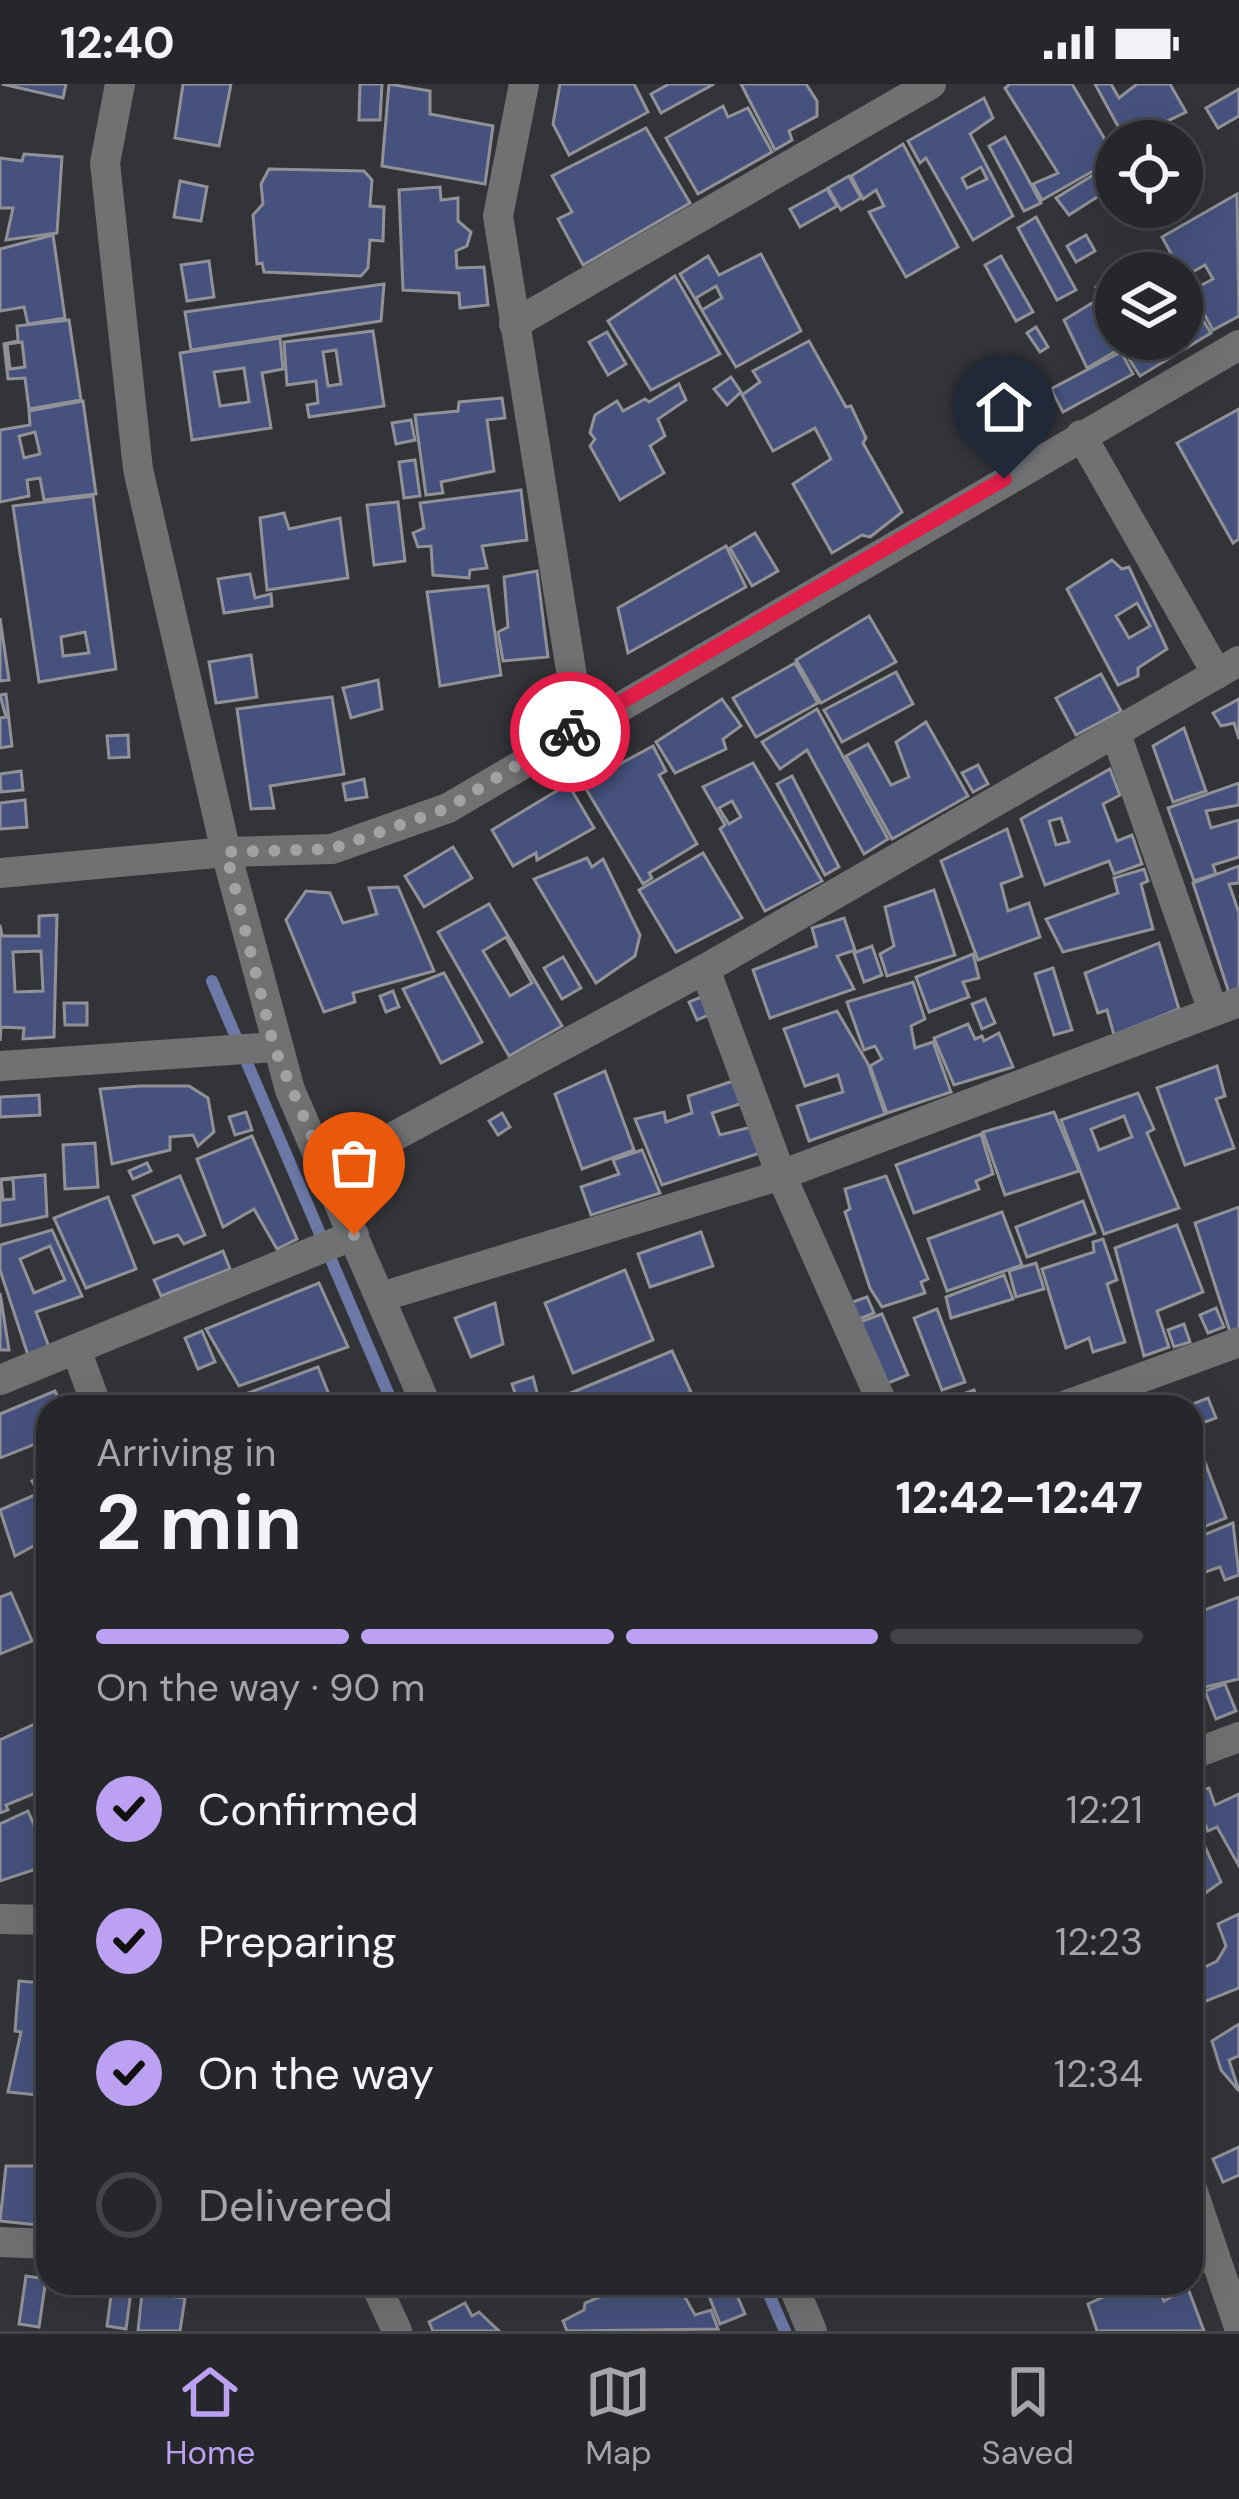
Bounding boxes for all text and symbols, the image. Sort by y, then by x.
text: 12:40 [60,13,175,72]
map controls [1095,120,1203,360]
button: locate [1095,120,1203,228]
button: layers [1095,252,1203,360]
pin [953,356,1055,479]
icon: home [971,374,1037,440]
courier [510,672,630,792]
icon: bike [537,699,603,765]
pin [303,1112,405,1235]
icon: bag [321,1130,387,1196]
text: Arriving in [96,1427,276,1478]
text: 12:42–12:47 [895,1468,1143,1527]
text: 2 min [96,1472,302,1573]
text: On the way · 90 m [96,1662,425,1713]
icon: check [96,1776,162,1842]
text: Confirmed [198,1780,419,1839]
text: 12:21 [1066,1784,1143,1835]
icon: check [96,1908,162,1974]
text: Preparing [198,1912,397,1971]
text: 12:23 [1055,1916,1143,1967]
icon: check [96,2040,162,2106]
text: On the way [198,2044,434,2103]
text: 12:34 [1054,2048,1143,2099]
text: Delivered [198,2176,393,2235]
tab: Home [165,2359,255,2474]
tab: Map [585,2359,652,2474]
tab: Saved [982,2359,1074,2474]

